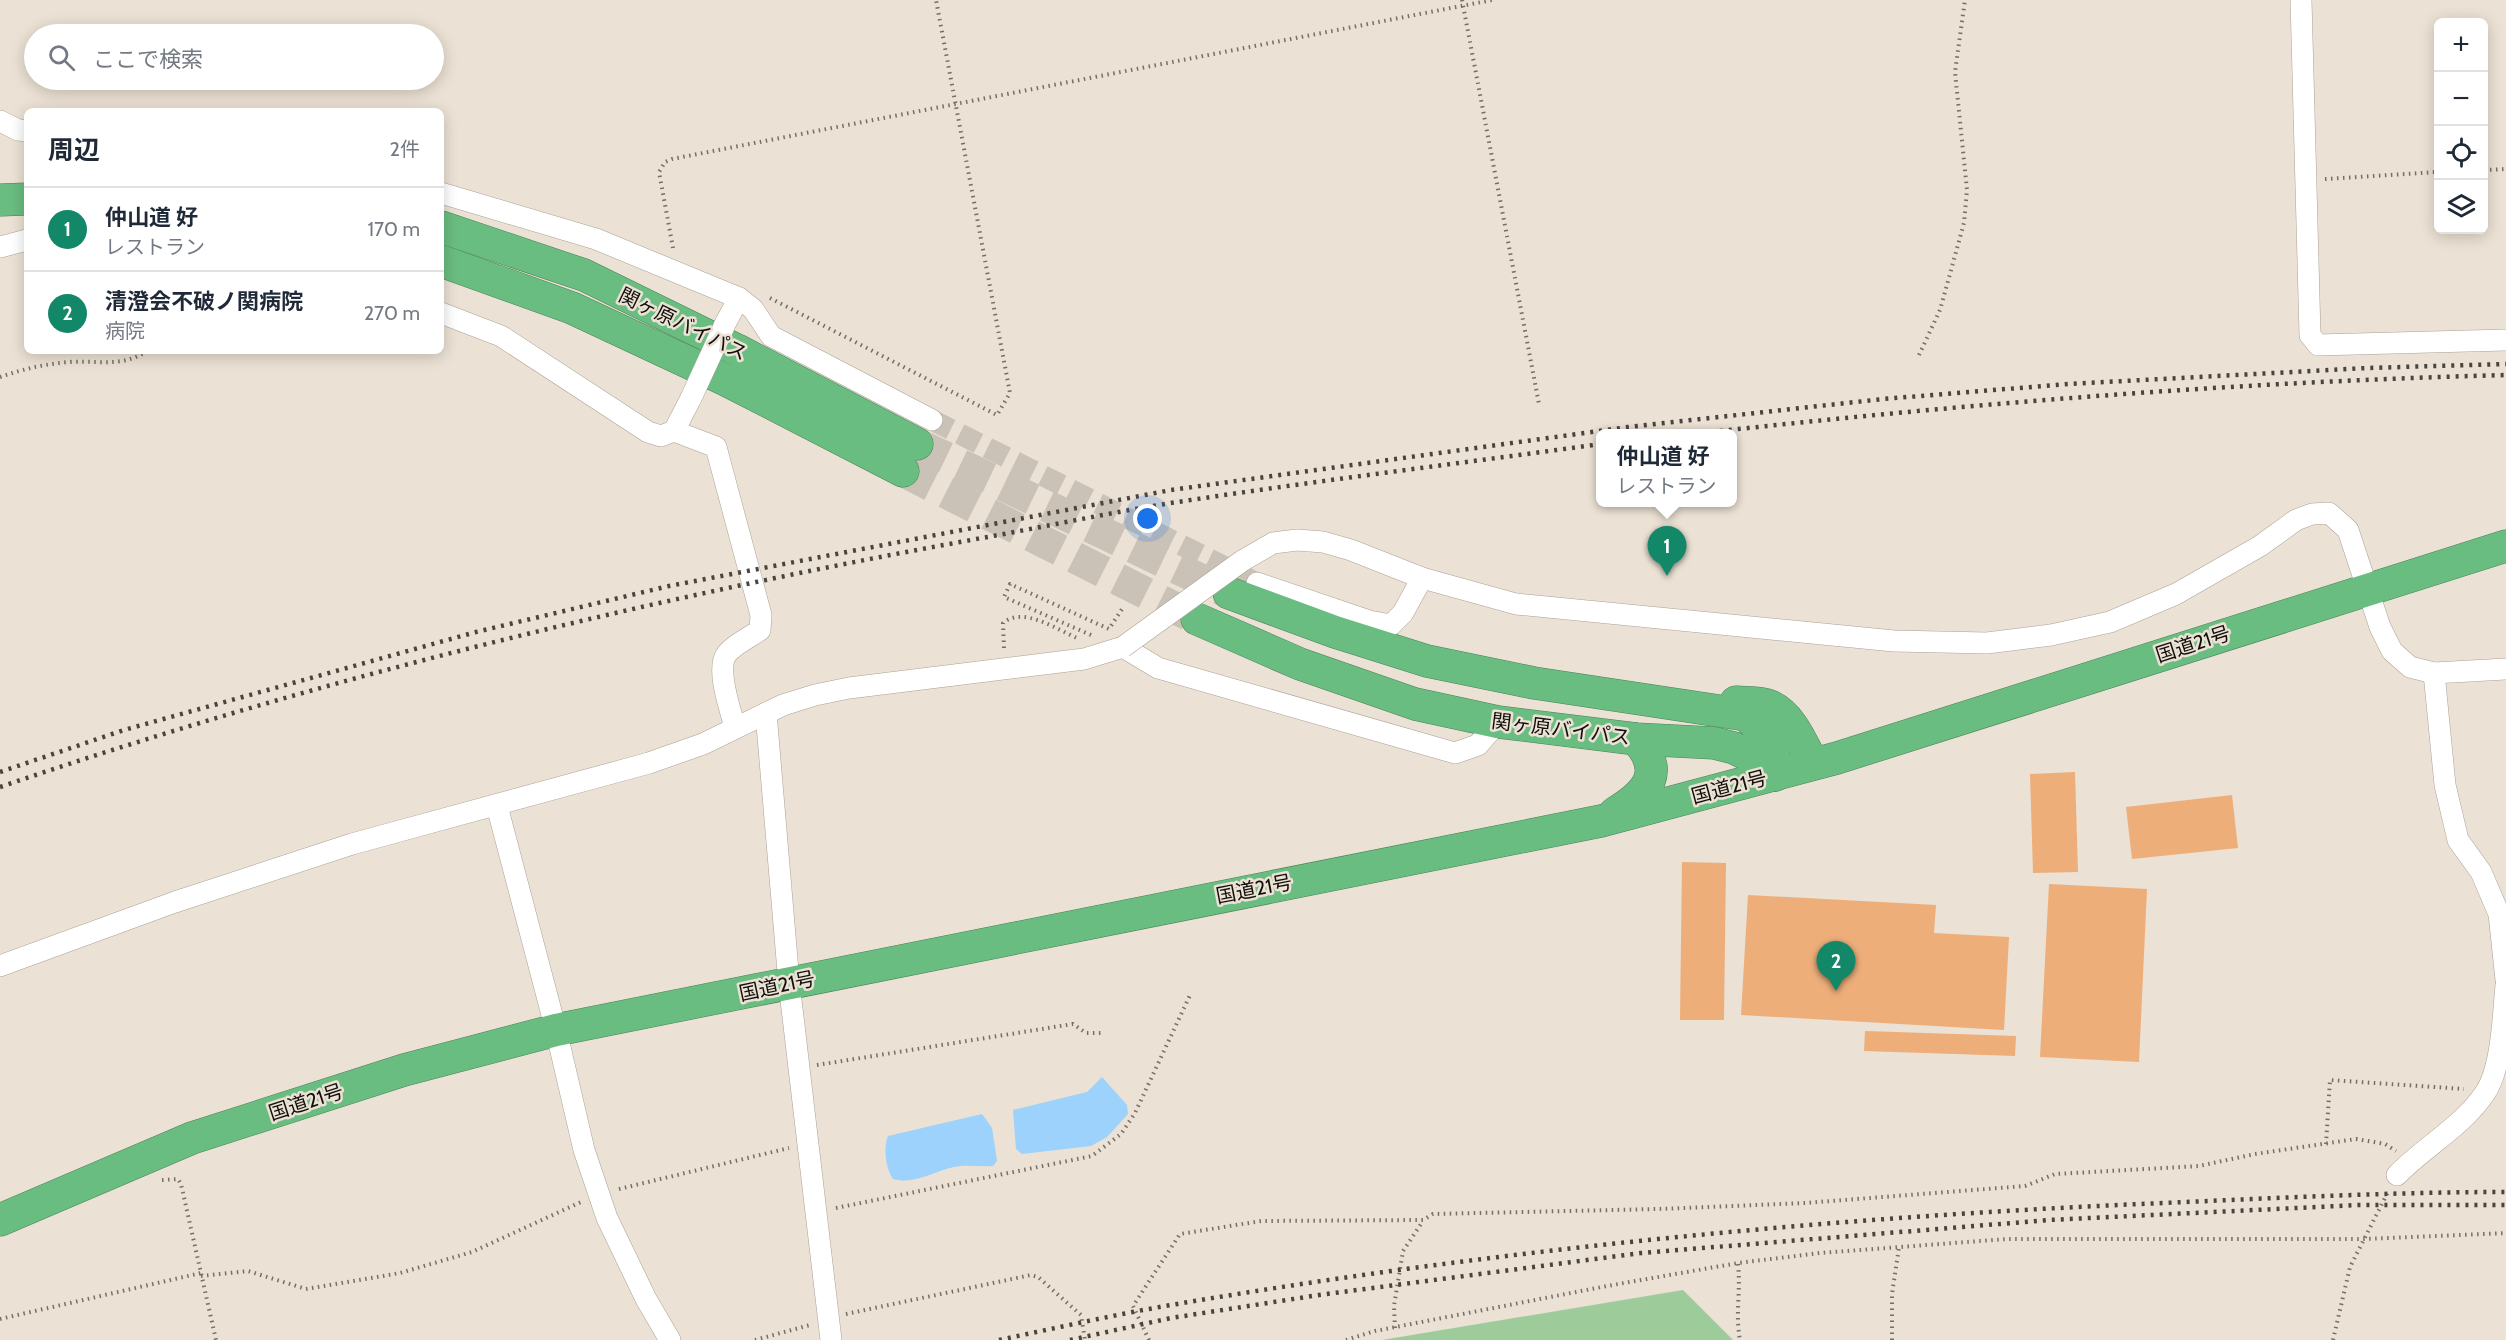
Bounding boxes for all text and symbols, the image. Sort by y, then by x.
map controls [2434,18,2488,234]
button: + [2434,18,2488,72]
search box [24,24,444,90]
icon: search [45,41,78,74]
text: ここで検索 [93,46,203,73]
button: − [2434,72,2488,126]
button: locate [2434,126,2488,180]
text: 周辺 [48,134,100,166]
text: 2件 [390,137,420,161]
button: layers [2434,180,2488,234]
text: 仲山道 好 [105,204,198,231]
text: 1 [64,217,71,241]
text: 170 m [368,217,420,241]
text: レストラン [105,235,205,259]
street label: 関ヶ原バイパス [615,283,751,365]
text: 清澄会不破ノ関病院 [105,288,303,315]
text: 2 [62,301,73,325]
text: 270 m [364,301,420,325]
text: 病院 [105,319,145,343]
popup [1596,429,1737,507]
text: 仲山道 好 [1617,443,1709,470]
text: レストラン [1617,474,1717,498]
your location [1133,504,1162,533]
pin: 1 [1648,526,1686,576]
street label: 国道21号 [2153,621,2233,667]
street label: 関ヶ原バイパス [1490,709,1632,749]
street label: 国道21号 [1689,765,1769,809]
street label: 国道21号 [1214,870,1294,908]
pin: 2 [1816,942,1856,991]
street label: 国道21号 [737,966,817,1006]
street label: 国道21号 [266,1079,346,1125]

